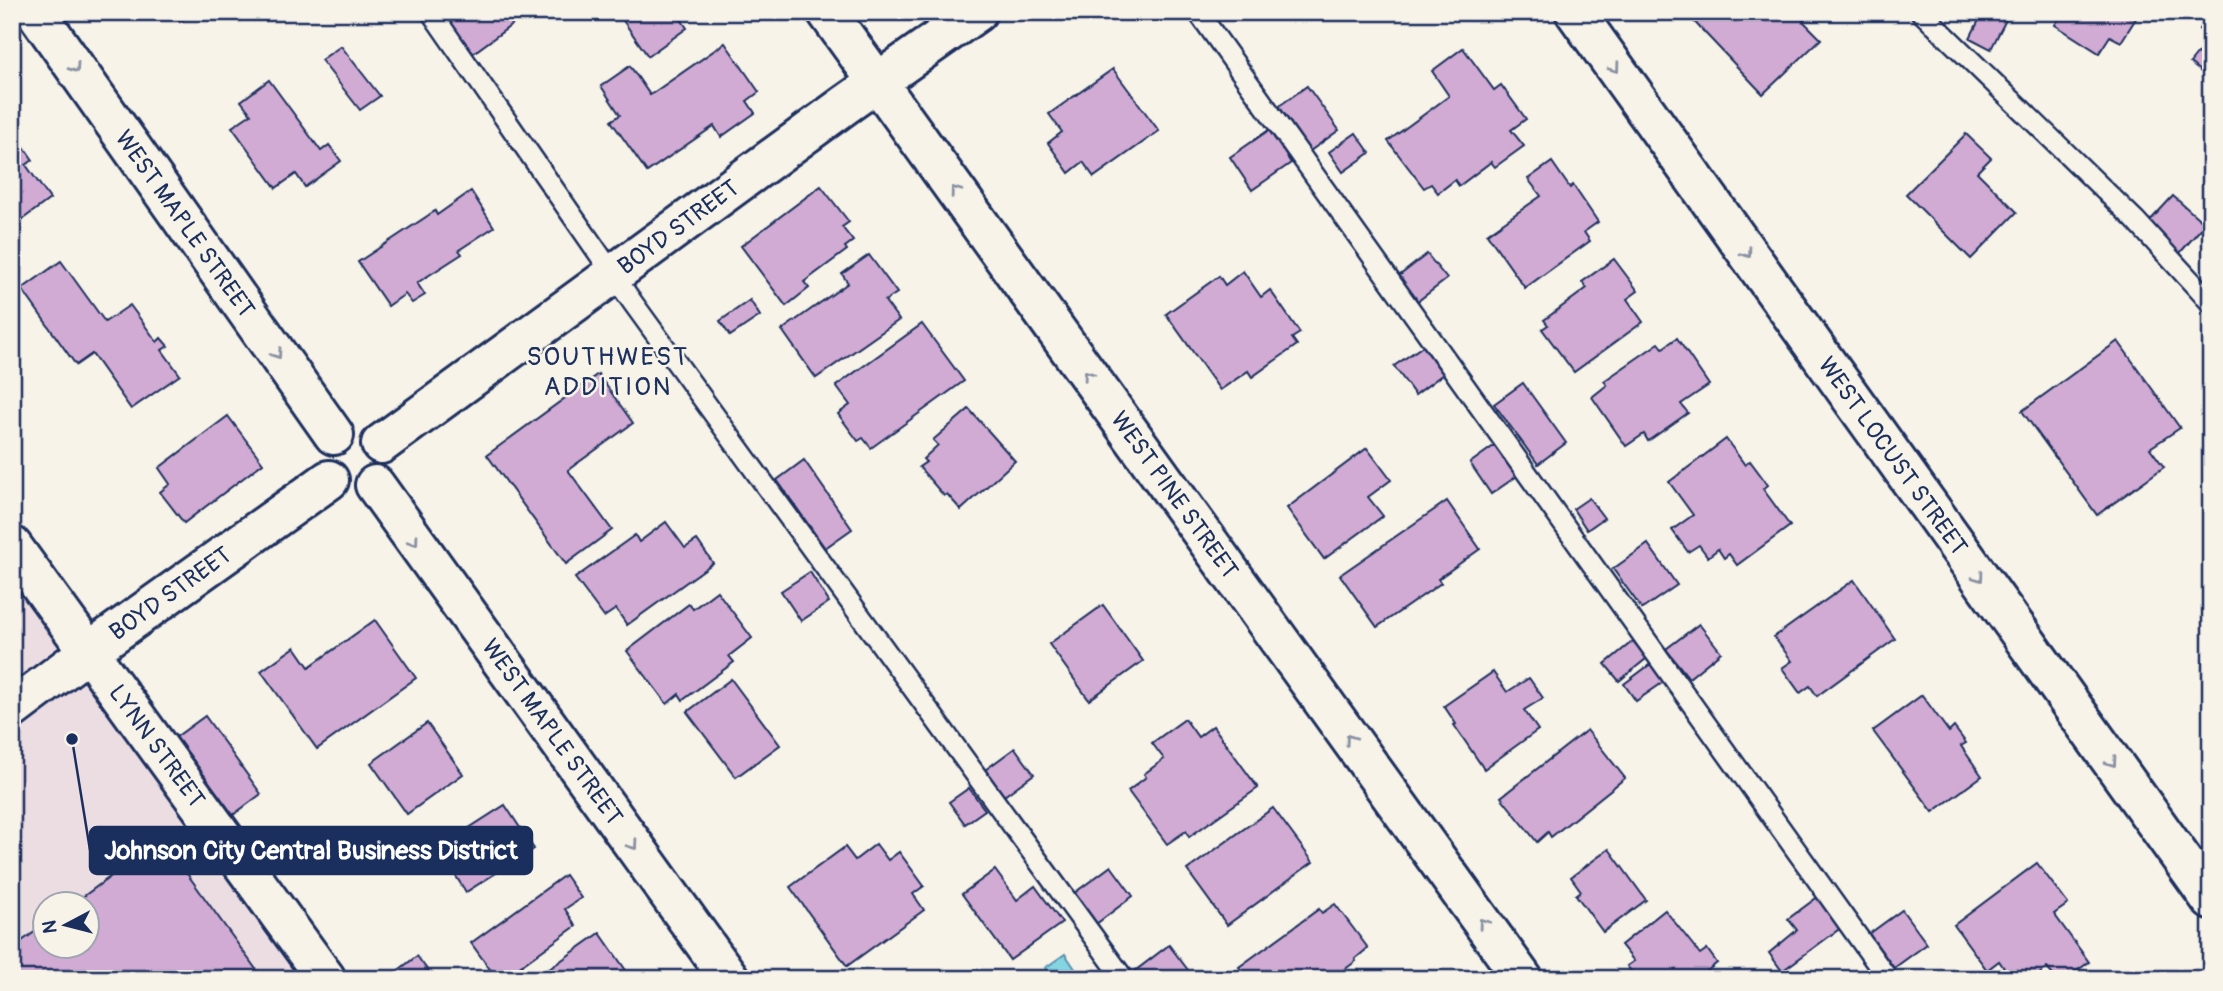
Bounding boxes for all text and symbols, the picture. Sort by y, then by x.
one-way arrow [67,60,79,73]
one-way arrow [1607,60,1619,73]
street label: WEST MAPLE STREET [109,124,261,323]
street label: BOYD STREET [612,173,744,281]
one-way arrow [951,186,964,199]
one-way arrow [1739,245,1751,258]
district label: SOUTHWEST ADDITION [526,341,690,403]
one-way arrow [269,346,281,359]
street label: WEST LOCUST STREET [1812,351,1974,561]
one-way arrow [1084,370,1097,383]
street label: WEST PINE STREET [1105,406,1244,584]
one-way arrow [406,533,418,546]
street label: BOYD STREET [104,540,237,647]
one-way arrow [1971,569,1984,582]
street label: WEST MAPLE STREET [476,633,629,831]
street label: LYNN STREET [103,679,211,813]
one-way arrow [1346,734,1358,747]
one-way arrow [2104,754,2116,767]
callout: Johnson City Central Business District [90,827,532,874]
text: Johnson City Central Business District [104,835,518,867]
one-way arrow [625,837,638,850]
north arrow [32,890,102,960]
one-way arrow [1479,918,1491,931]
text: N [37,919,63,935]

